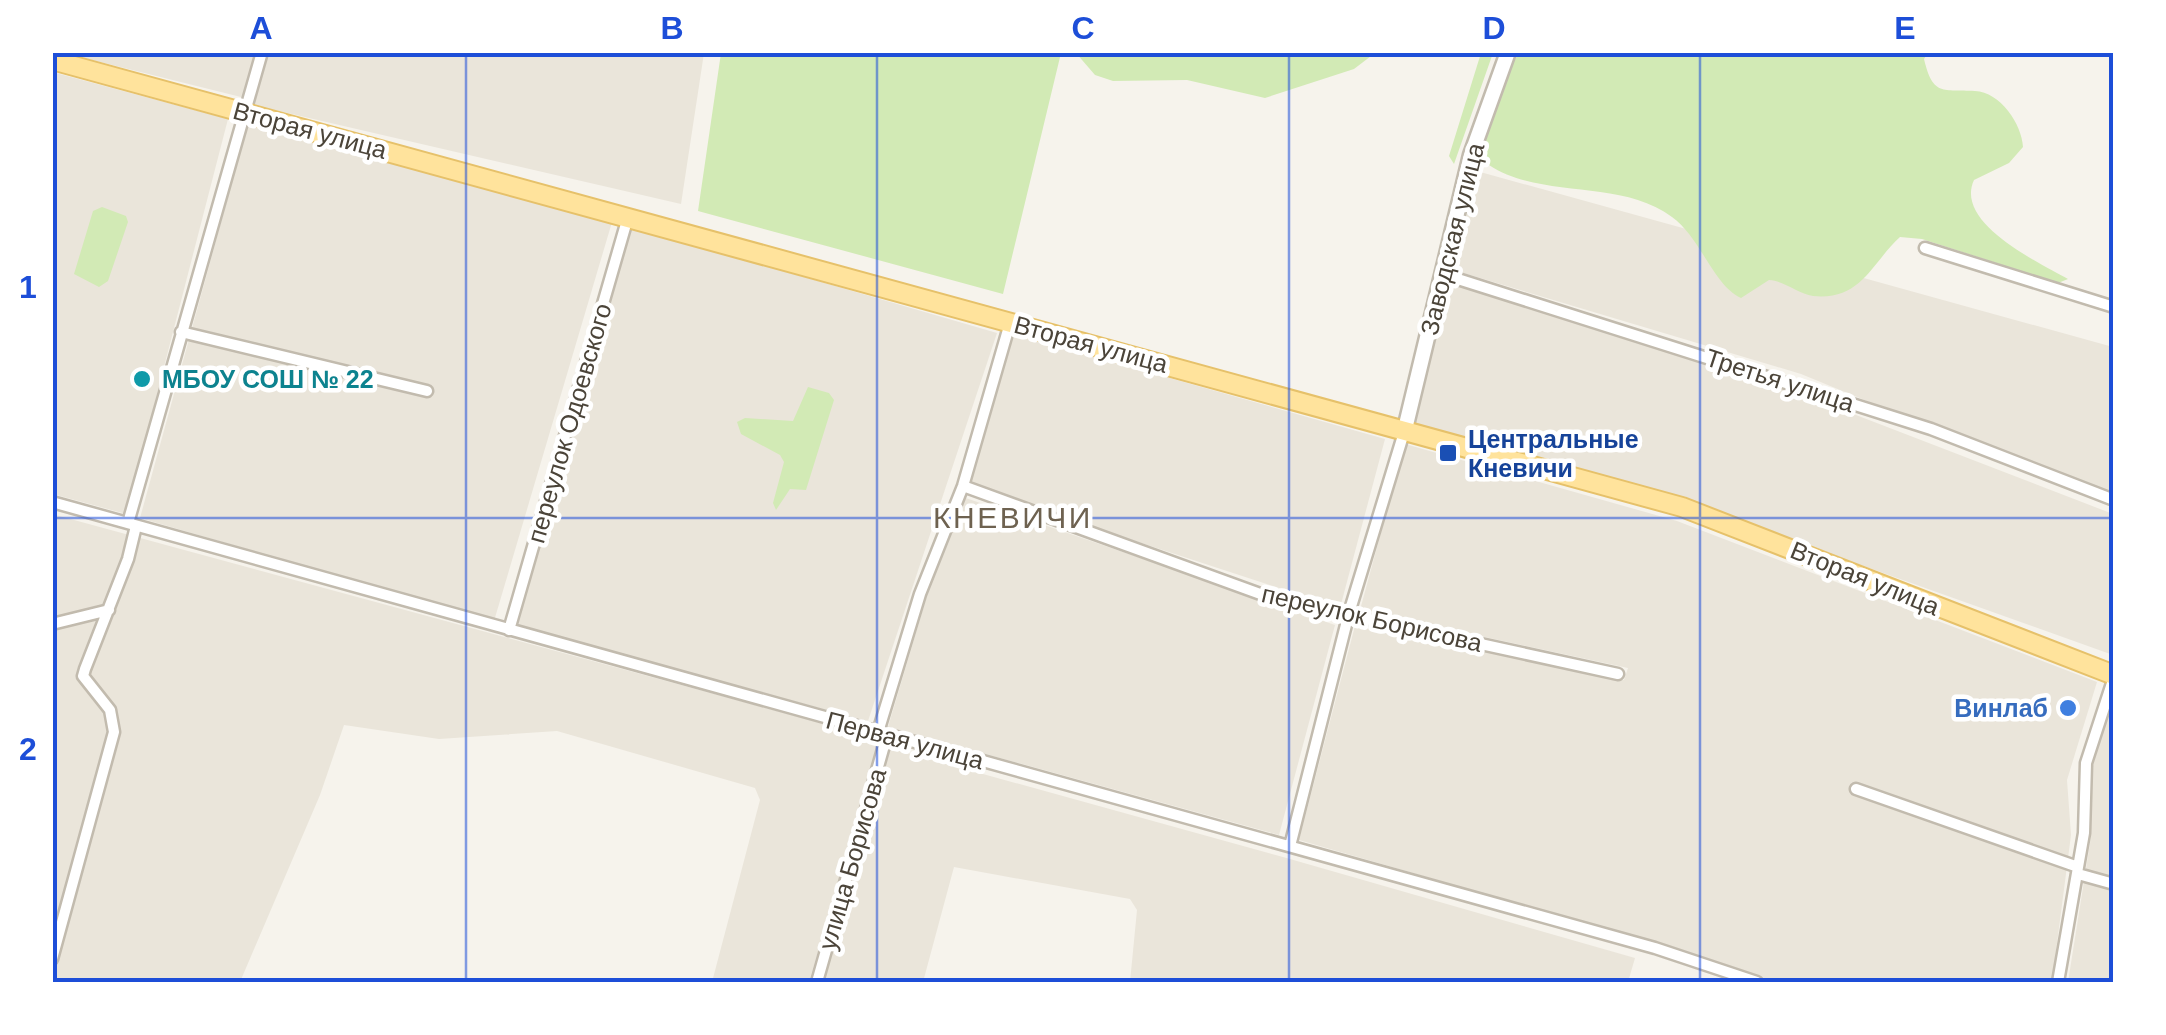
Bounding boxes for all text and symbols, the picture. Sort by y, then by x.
text: A [249,10,273,46]
text: B [660,10,684,46]
text: C [1071,10,1095,46]
text: D [1482,10,1506,46]
text: E [1894,10,1916,46]
street label: Вторая улица [230,96,390,164]
street label: Заводская улица [1415,140,1489,338]
text: 1 [19,269,37,305]
street label: переулок Одоевского [521,300,617,546]
street label: Вторая улица [1011,310,1171,378]
street label: Третья улица [1702,343,1858,417]
place label: МБОУ СОШ № 22 [162,365,374,393]
marker: МБОУ СОШ № 22 [131,368,153,390]
place label: Центральные Кневичи [1468,425,1639,482]
marker: Центральные Кневичи [1437,442,1459,464]
district label: КНЕВИЧИ [933,501,1093,534]
street label: Вторая улица [1787,535,1944,621]
street label: переулок Борисова [1259,579,1485,657]
place label: Винлаб [1954,694,2048,722]
marker: Винлаб [2057,697,2079,719]
street label: Первая улица [823,706,987,774]
text: 2 [19,731,37,767]
street label: улица Борисова [813,765,891,953]

